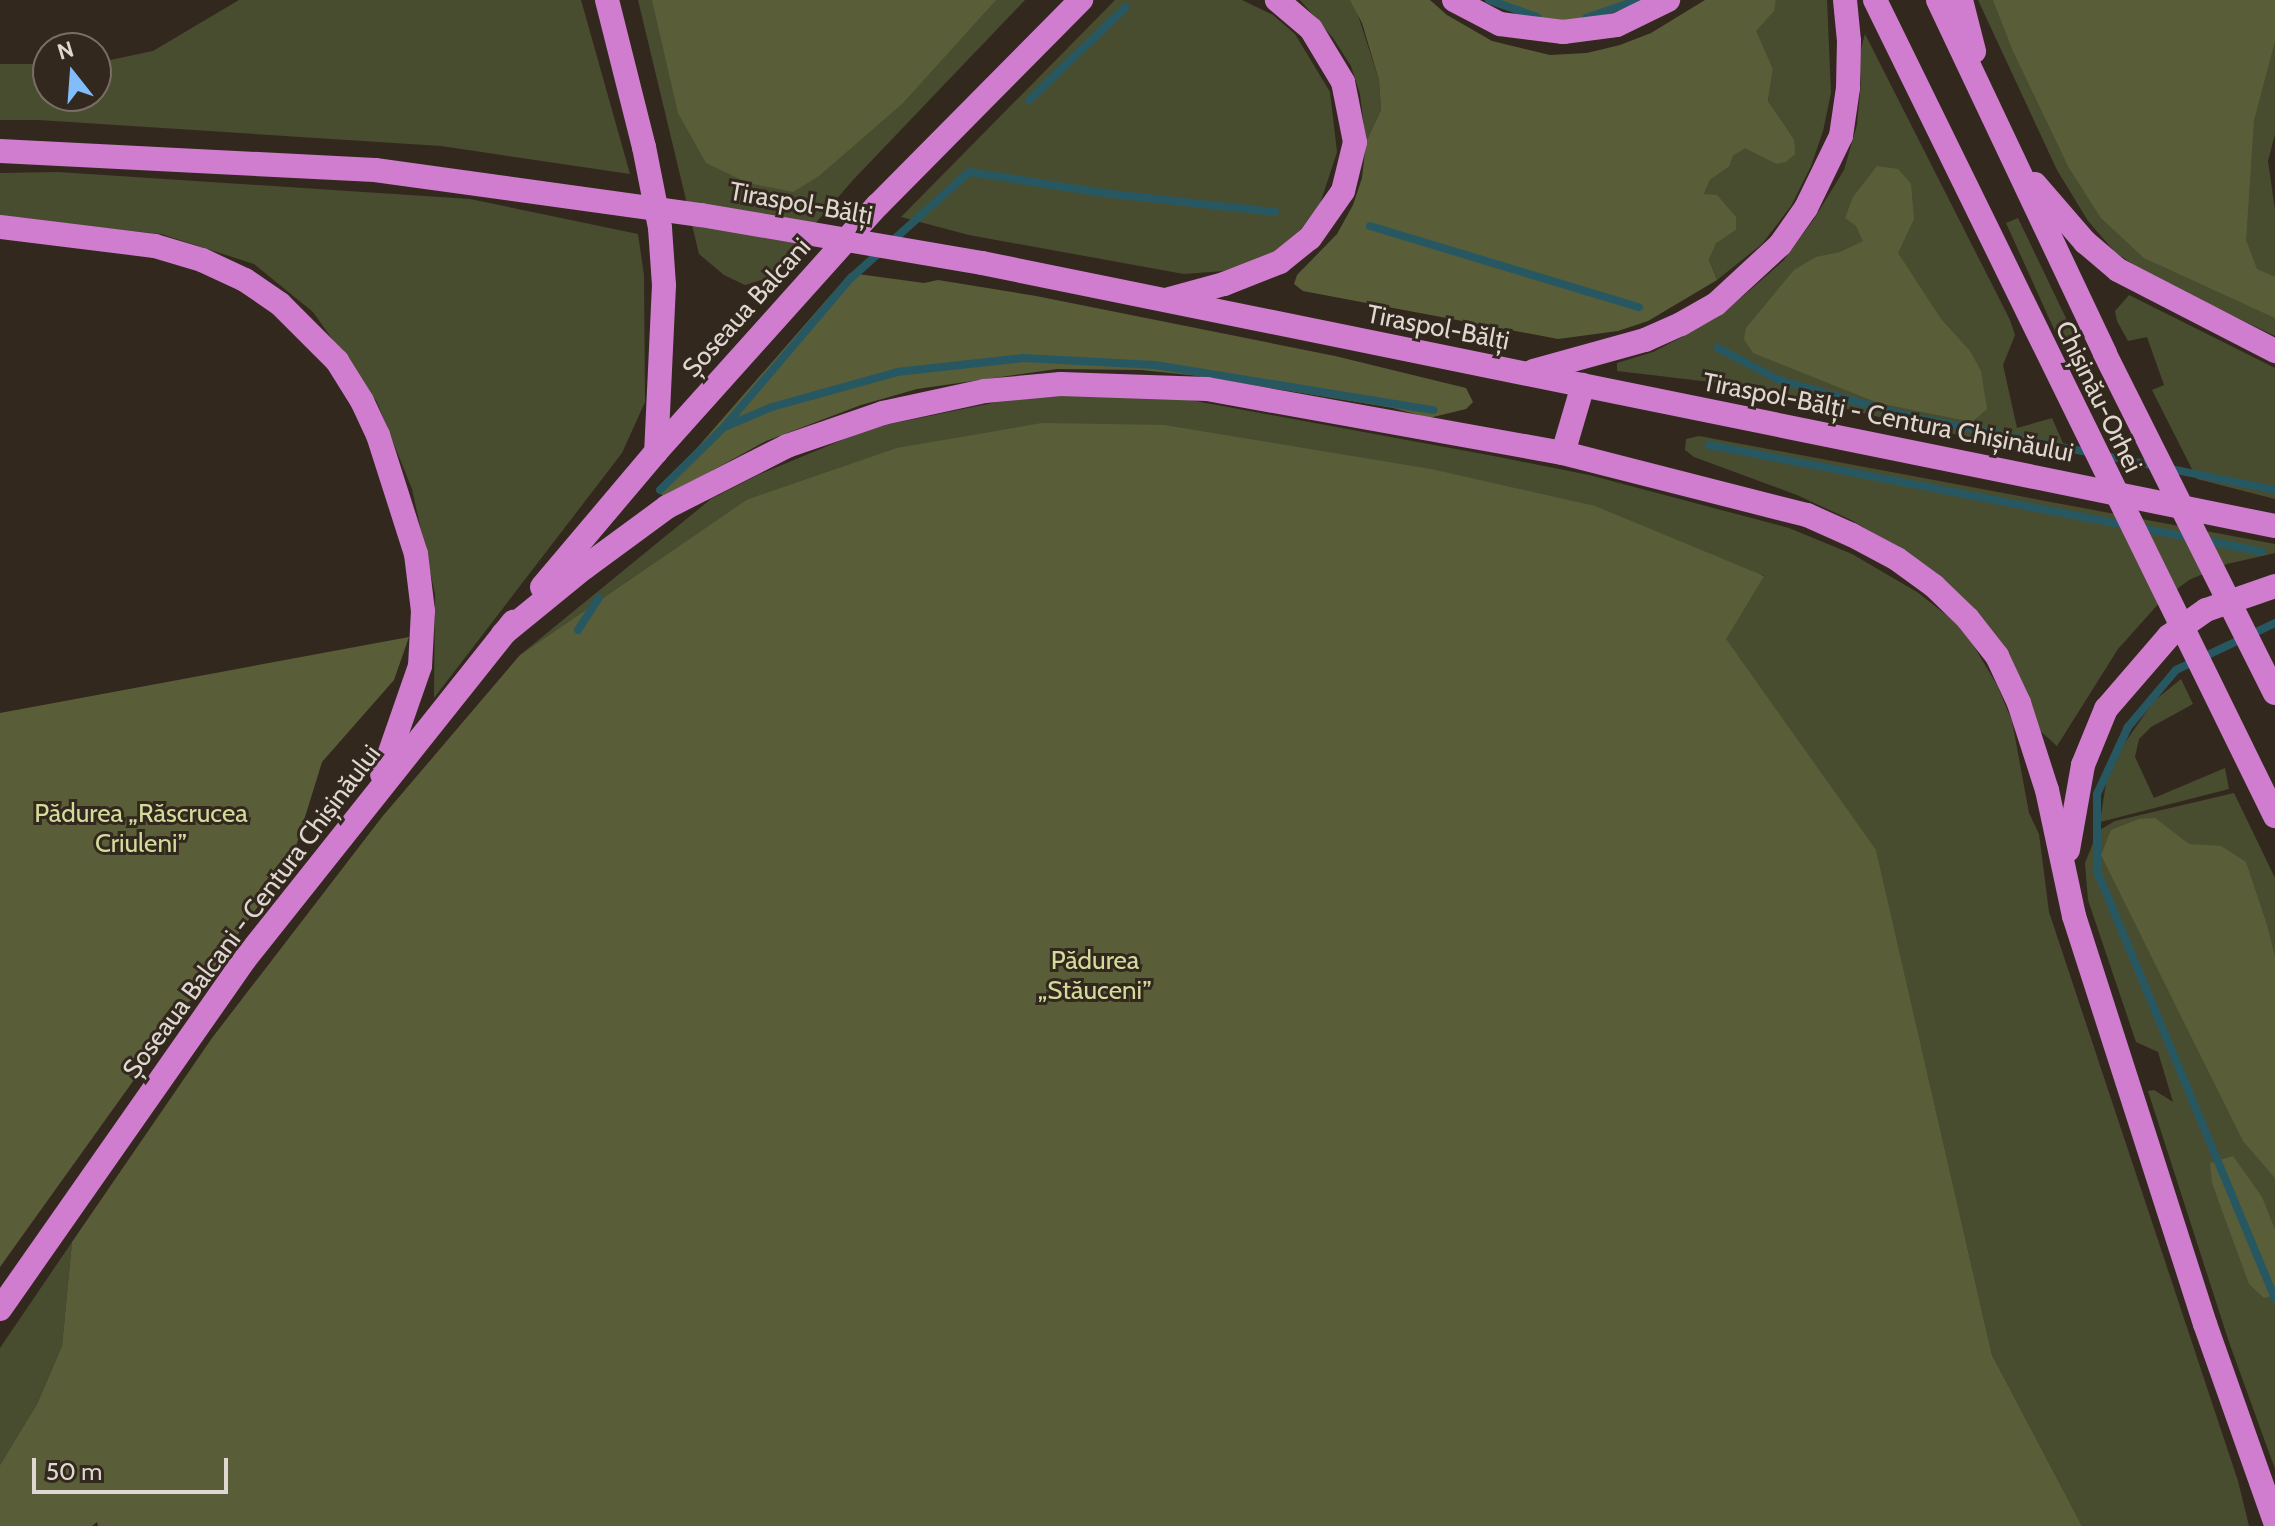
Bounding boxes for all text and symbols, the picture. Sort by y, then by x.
north arrow [32,32,112,112]
text: N [54,35,77,66]
street label: Tiraspol-Bălți [727,176,875,232]
street label: Șoseaua Balcani [676,232,818,384]
street label: Tiraspol-Bălți [1364,299,1512,357]
street label: Chișinău-Orhei [2048,316,2148,478]
street label: Tiraspol-Bălți - Centura Chișinăului [1700,367,2076,469]
street label: Șoseaua Balcani - Centura Chișinăului [116,739,388,1085]
park label: Pădurea „Răscrucea Criuleni” [34,798,248,860]
park label: Pădurea „Stăuceni” [1038,945,1152,1006]
scale bar [36,1442,232,1492]
text: 50 m [46,1457,102,1486]

